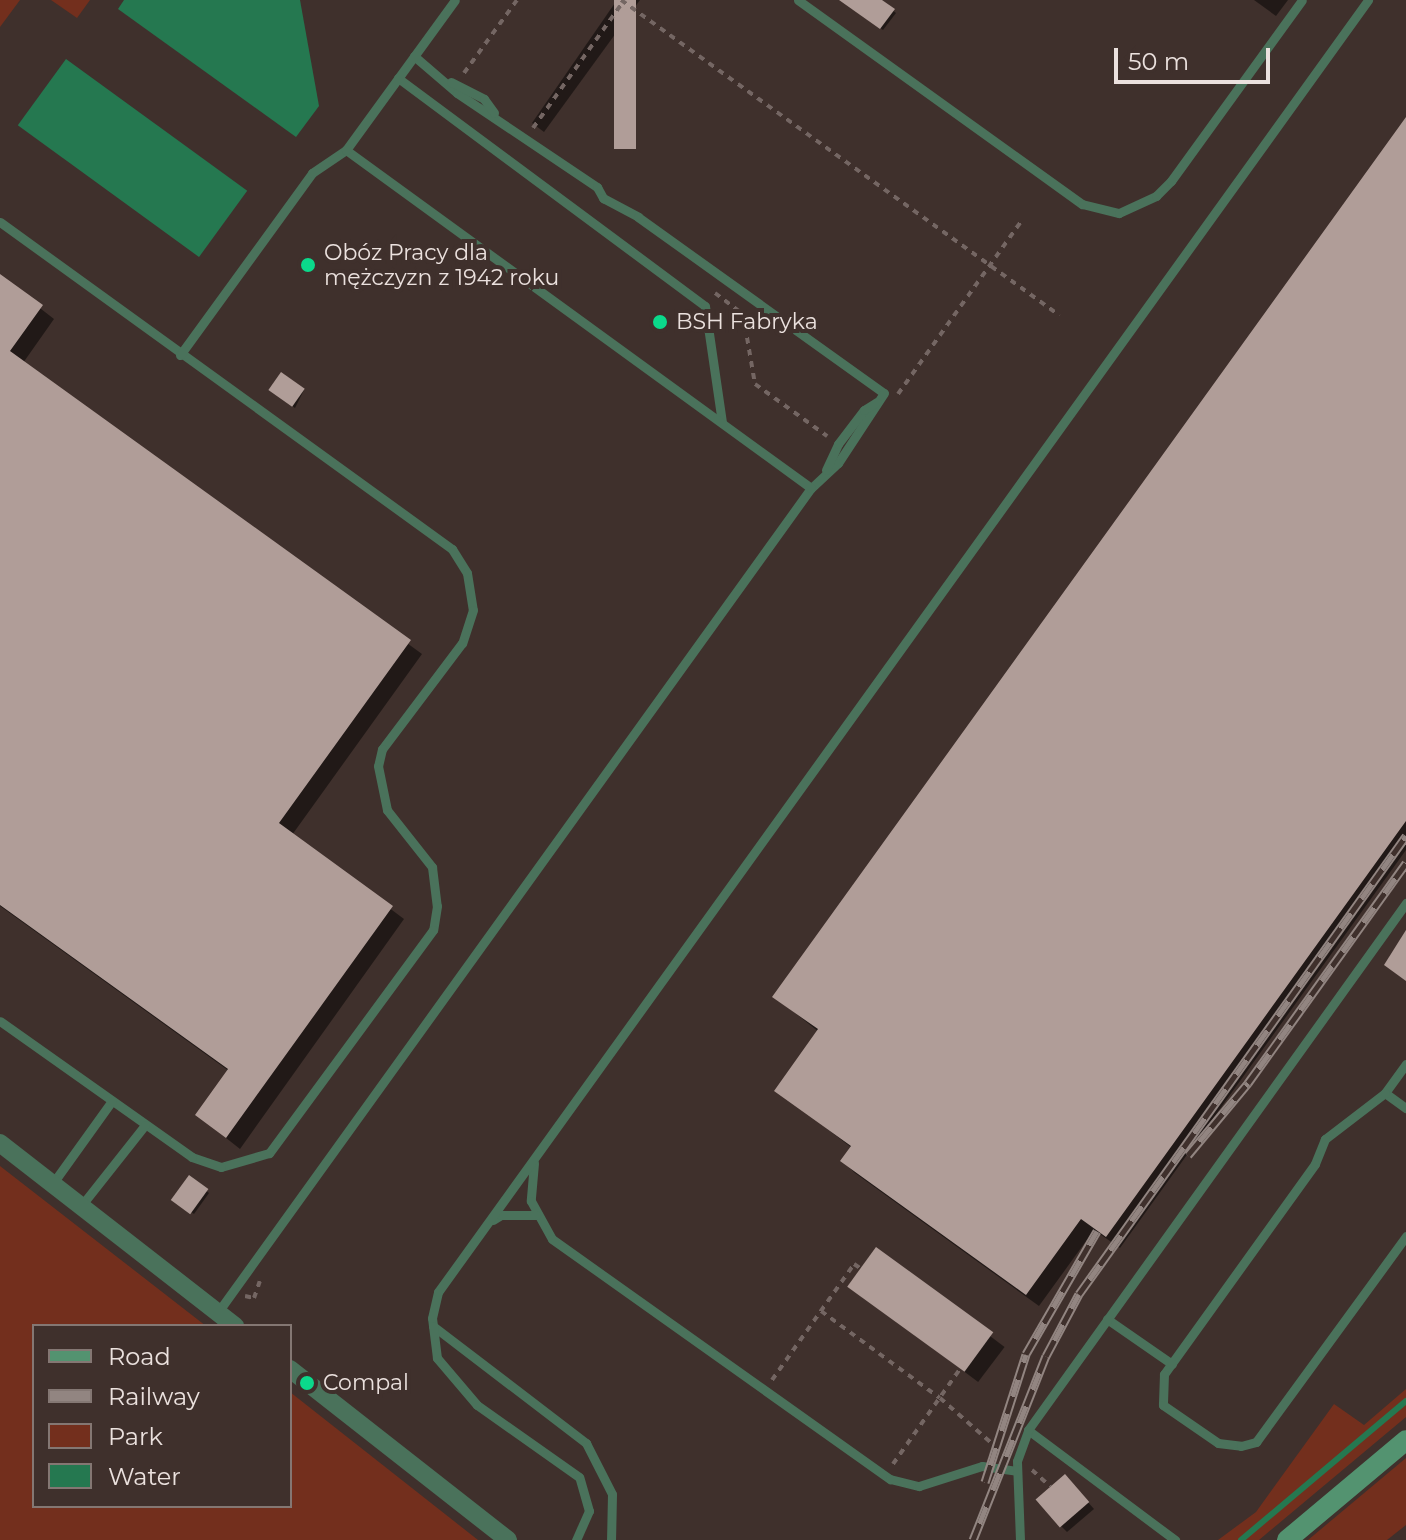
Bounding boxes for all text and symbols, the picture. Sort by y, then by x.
scale bar [1118,32,1274,82]
text: 50 m [1128,47,1189,76]
place label: Obóz Pracy dla mężczyzn z 1942 roku [324,239,559,290]
marker: Obóz Pracy dla mężczyzn z 1942 roku [299,256,317,274]
place label: BSH Fabryka [676,309,818,335]
marker: BSH Fabryka [651,313,669,331]
legend [32,1324,292,1508]
text: Road [108,1342,171,1371]
place label: Compal [323,1370,409,1396]
marker: Compal [298,1374,316,1392]
text: Railway [108,1382,200,1411]
text: Park [108,1422,163,1451]
text: Water [108,1462,181,1491]

